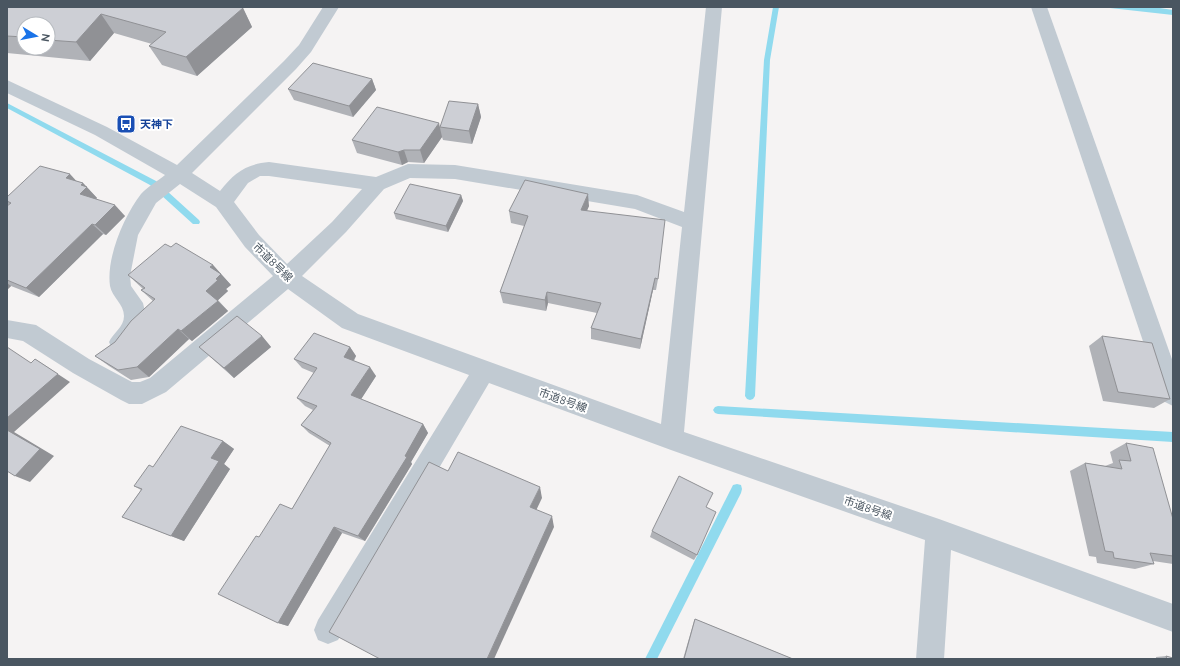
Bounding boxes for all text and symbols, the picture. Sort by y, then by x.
north arrow [16,16,56,56]
text: N [39,33,52,43]
bus stop icon: 天神下 [115,113,137,135]
place label: 天神下 [140,118,173,130]
street label: 市道8号線 [251,240,295,284]
street label: 市道8号線 [537,386,589,414]
street label: 市道8号線 [842,494,894,522]

